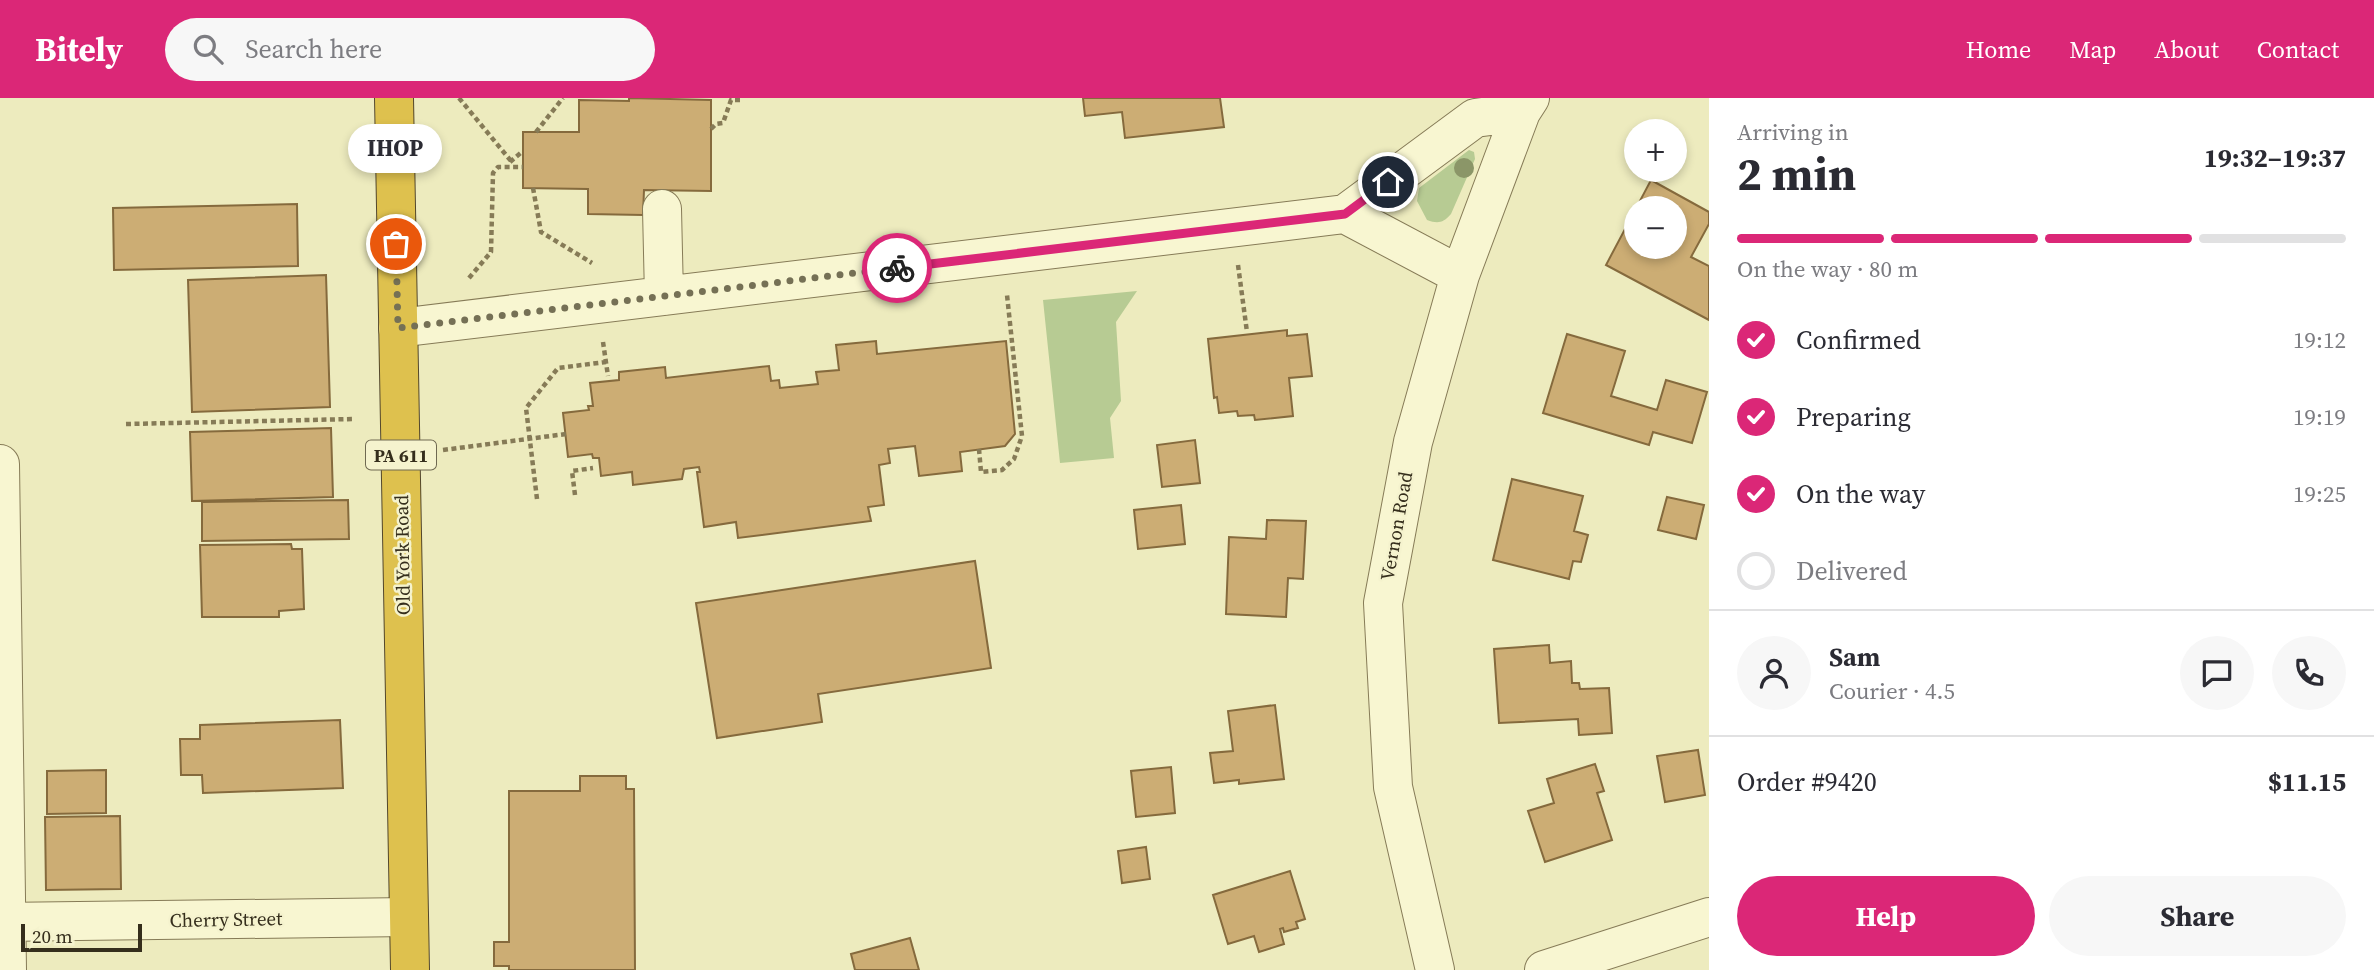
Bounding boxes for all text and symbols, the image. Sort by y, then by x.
search box [165,18,655,81]
text: Bitely [35,27,123,72]
icon: search [189,30,227,68]
text: Search here [245,31,382,67]
text: Home [1966,33,2031,66]
text: Map [2069,33,2116,66]
text: About [2154,33,2219,66]
text: Contact [2257,33,2339,66]
text: Arriving in [1737,116,1849,148]
map controls [1624,119,1687,259]
button: + [1624,119,1687,182]
callout: IHOP [349,125,443,174]
text: IHOP [367,132,423,164]
text: 19:32–19:37 [2204,140,2346,176]
text: 2 min [1737,142,1856,205]
pin [1358,152,1418,212]
icon: home [1369,163,1407,201]
button: − [1624,196,1687,259]
pin [366,214,426,274]
icon: bag [377,225,415,263]
courier [862,233,932,303]
icon: bike [878,249,916,287]
text: On the way · 80 m [1737,253,1918,285]
icon: check [1737,321,1775,359]
text: Confirmed [1796,322,1921,358]
text: 19:12 [2293,324,2346,356]
icon: check [1737,398,1775,436]
text: Preparing [1796,399,1911,435]
text: 19:19 [2293,401,2346,433]
road number: PA 611 [366,440,436,470]
street label: Vernon Road [1374,469,1418,582]
icon: check [1737,475,1775,513]
text: On the way [1796,476,1925,512]
text: 19:25 [2293,478,2346,510]
street label: Old York Road [388,494,416,615]
text: Delivered [1796,553,1907,589]
button: person [1737,636,1811,710]
button: chat [2180,636,2254,710]
button: phone [2272,636,2346,710]
text: Sam [1829,639,1880,675]
text: Courier · 4.5 [1829,675,1955,707]
text: Order #9420 [1737,764,1877,800]
text: $11.15 [2268,764,2346,800]
button: Help [1737,876,2035,956]
button: Share [2049,876,2346,956]
street label: Cherry Street [169,905,283,933]
scale bar [21,921,142,953]
text: 20 m [32,923,73,949]

